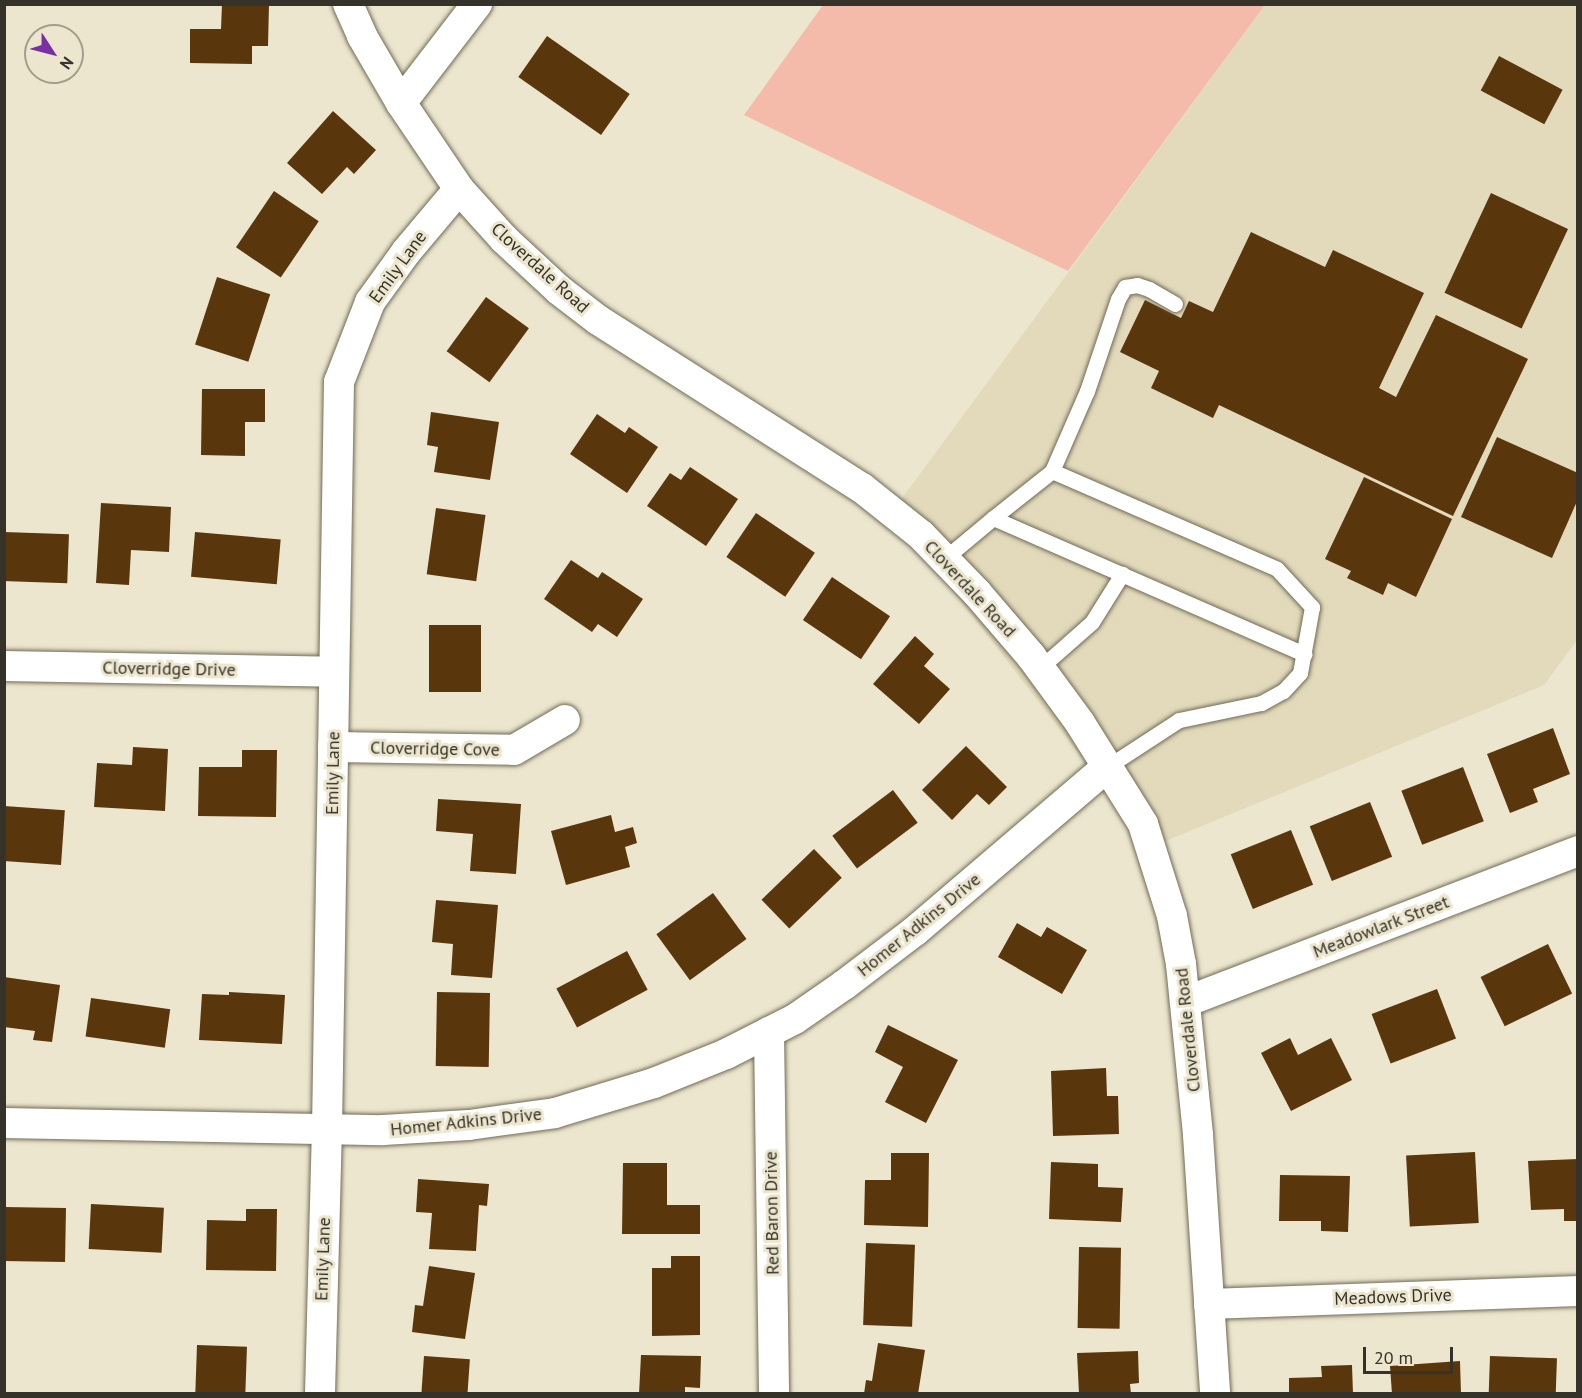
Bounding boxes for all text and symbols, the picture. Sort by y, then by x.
north arrow [24,24,84,84]
text: N [56,53,78,74]
street label: Cloverdale Road [486,218,594,318]
street label: Emily Lane [364,227,432,307]
street label: Cloverdale Road [920,536,1020,642]
street label: Cloverridge Drive [102,657,236,681]
street label: Emily Lane [321,731,345,815]
street label: Cloverridge Cove [370,737,500,761]
street label: Homer Adkins Drive [853,869,985,981]
street label: Meadowlark Street [1310,891,1452,963]
street label: Cloverdale Road [1171,967,1205,1093]
street label: Homer Adkins Drive [389,1103,543,1141]
street label: Red Baron Drive [760,1151,784,1275]
street label: Emily Lane [311,1216,335,1302]
street label: Meadows Drive [1334,1284,1452,1310]
scale bar [1366,1335,1456,1373]
text: 20 m [1374,1346,1413,1369]

